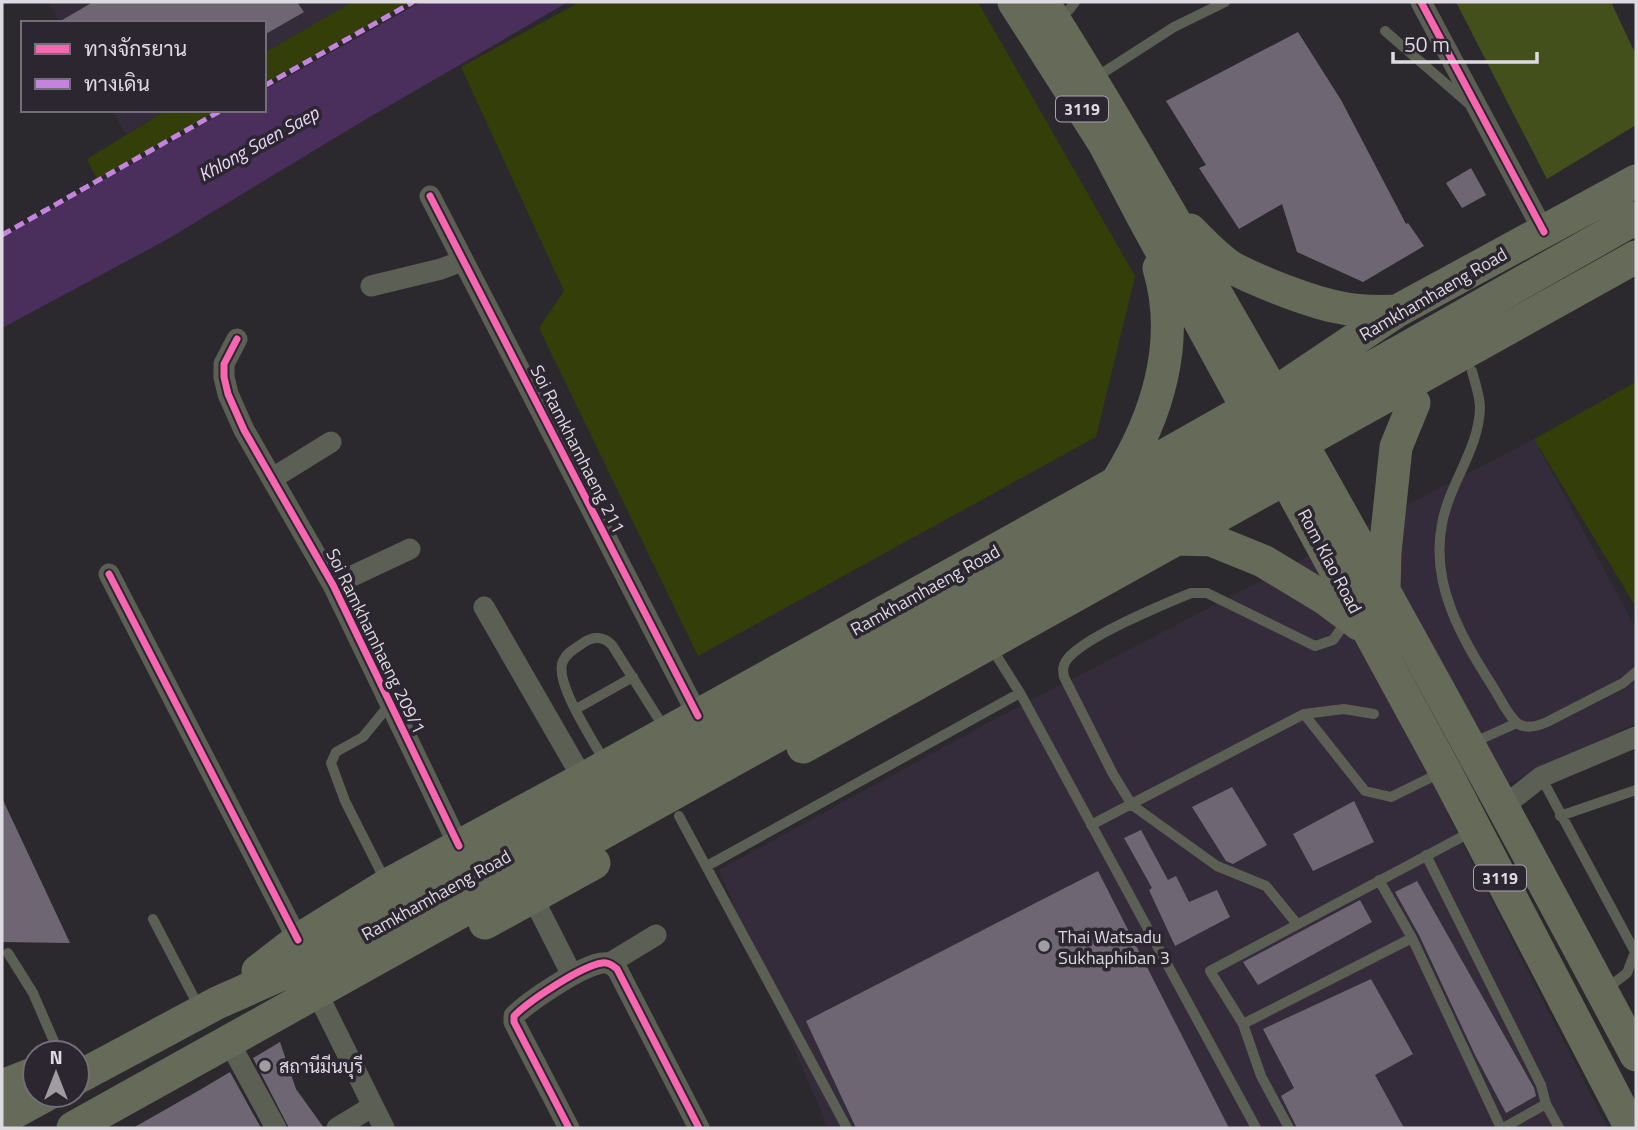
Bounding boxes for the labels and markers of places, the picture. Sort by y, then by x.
place label: Thai Watsadu Sukhaphiban 3 [1058,923,1170,971]
marker: Thai Watsadu Sukhaphiban 3 [1036,938,1052,954]
place label: สถานีมีนบุรี [279,1053,363,1080]
marker: สถานีมีนบุรี [257,1058,273,1074]

